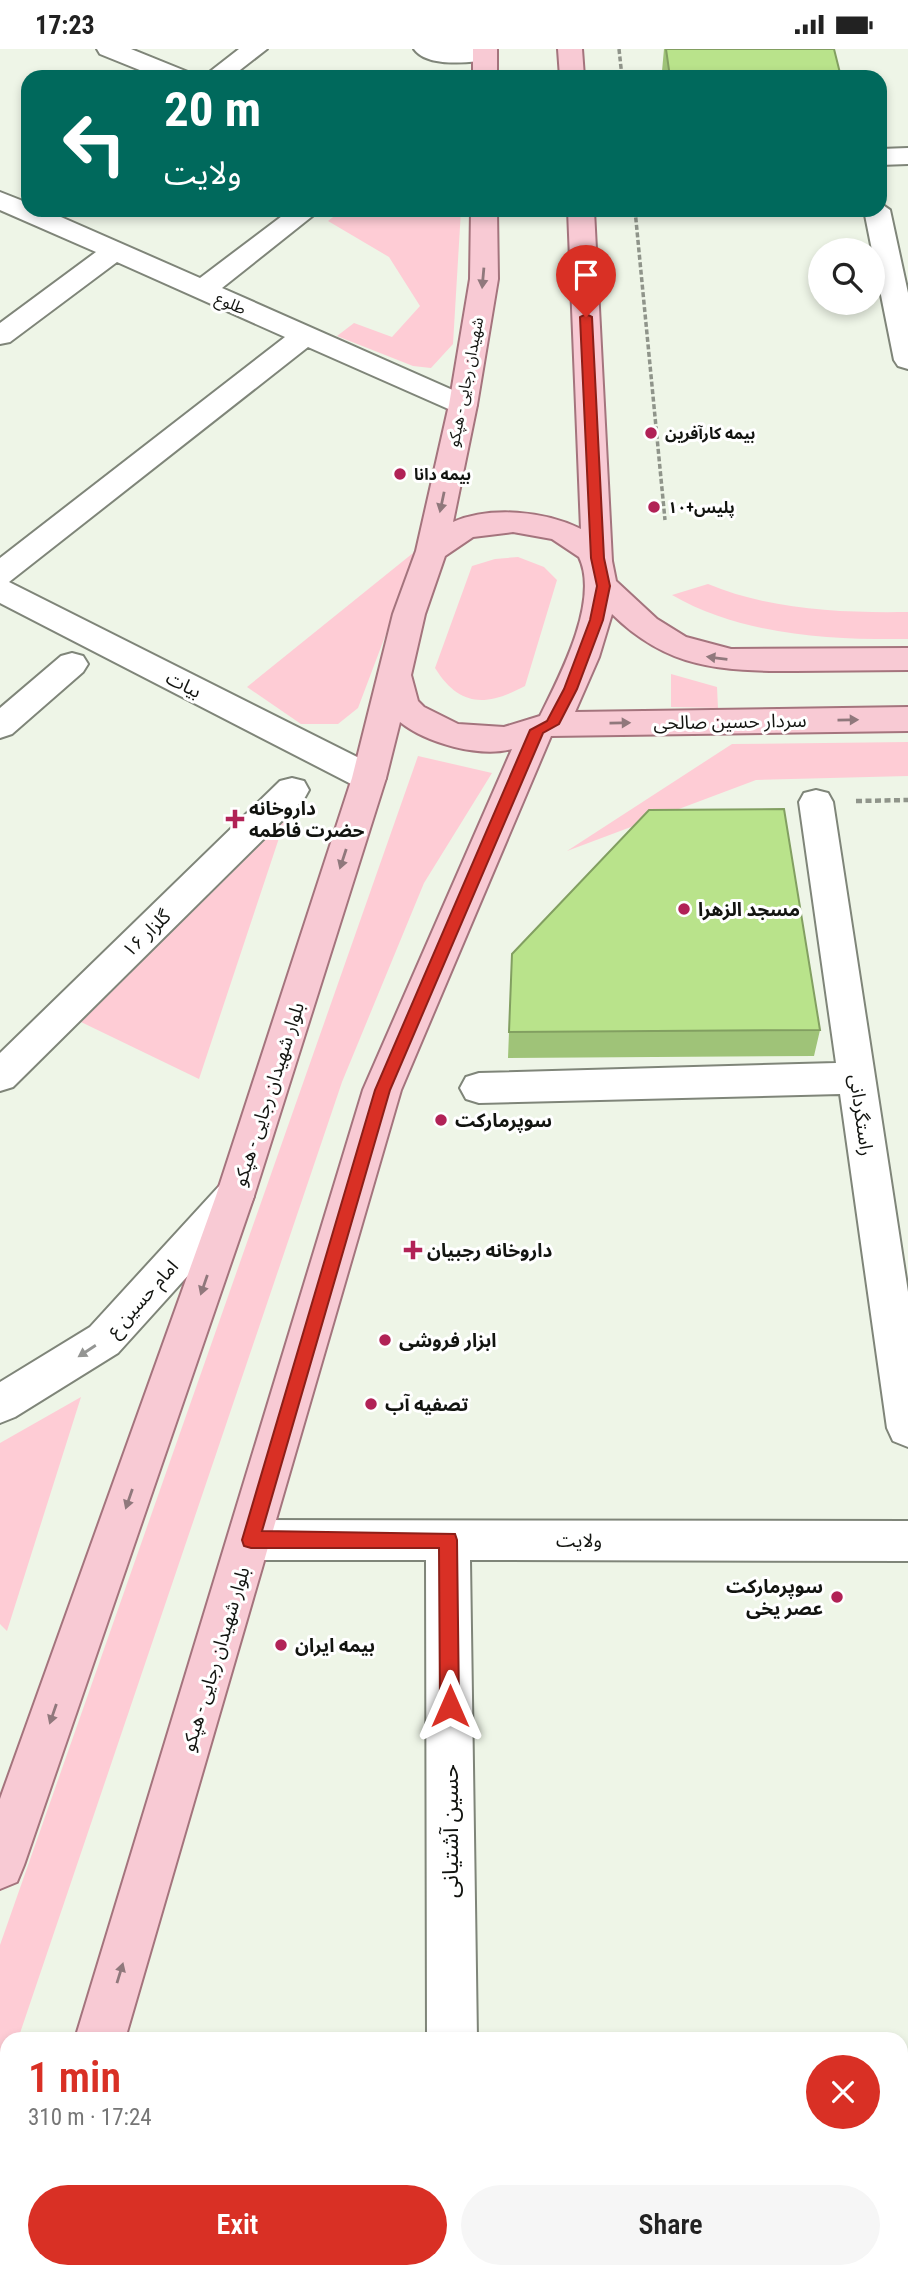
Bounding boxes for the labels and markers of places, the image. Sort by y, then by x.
pin [556,245,616,317]
place label: بیمه کارآفرین [665,424,755,443]
marker: بیمه کارآفرین [643,425,659,441]
place label: بیمه دانا [414,465,471,484]
marker: بیمه دانا [392,466,408,482]
place label: پلیس+۱۰ [668,498,735,518]
marker: پلیس+۱۰ [646,499,662,515]
place label: داروخانه حضرت فاطمه [249,797,365,842]
marker: داروخانه حضرت فاطمه [227,811,243,827]
place label: مسجد الزهرا [698,898,800,921]
marker: مسجد الزهرا [676,901,692,917]
place label: سوپرمارکت [455,1109,552,1133]
marker: سوپرمارکت [433,1112,449,1128]
place label: داروخانه رجبیان [427,1239,553,1262]
marker: داروخانه رجبیان [405,1242,421,1258]
place label: ابزار فروشی [399,1329,496,1352]
marker: ابزار فروشی [377,1332,393,1348]
place label: تصفیه آب [385,1393,468,1416]
marker: تصفیه آب [363,1396,379,1412]
place label: سوپرمارکت عصر یخی [726,1575,823,1620]
marker: سوپرمارکت عصر یخی [829,1589,845,1605]
place label: بیمه ایران [295,1634,375,1657]
marker: بیمه ایران [273,1637,289,1653]

